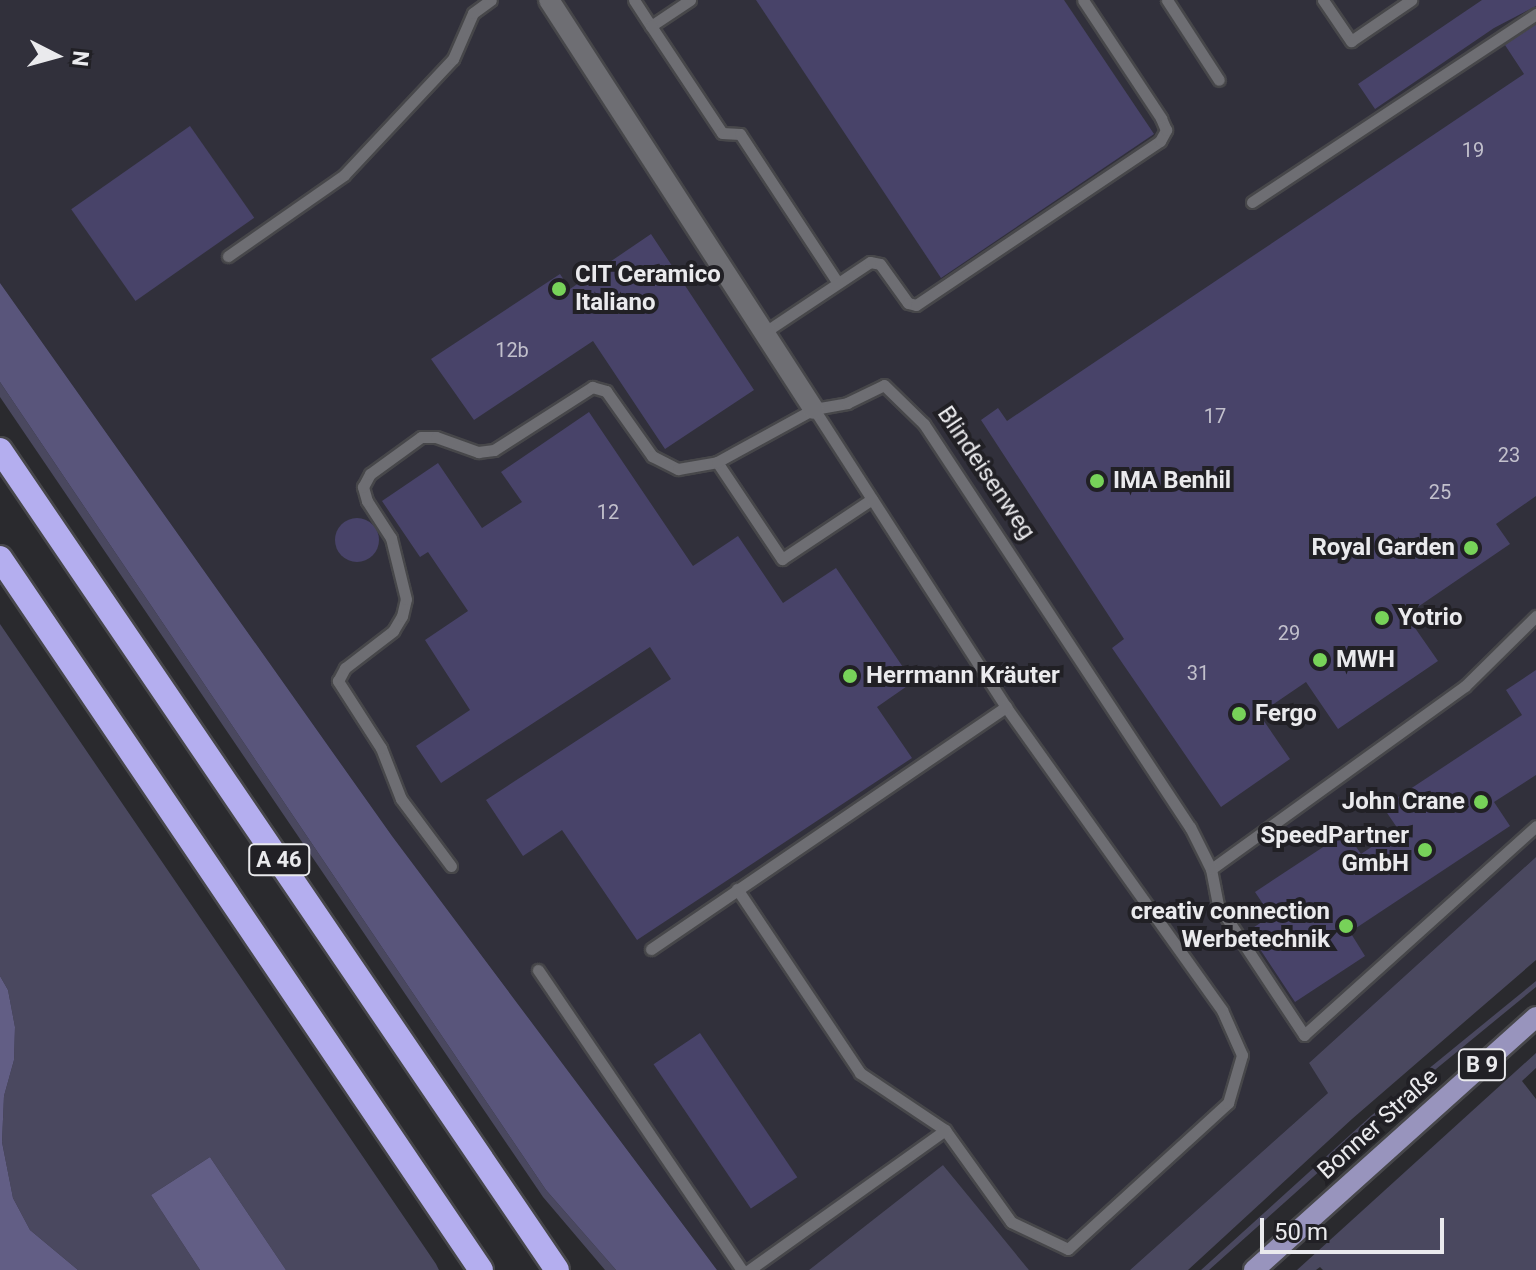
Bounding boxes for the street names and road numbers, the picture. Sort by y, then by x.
street label: Blindeisenweg [931,401,1041,545]
road number: A 46 [247,842,311,878]
road number: B 9 [1456,1047,1508,1083]
street label: Bonner Straße [1312,1063,1444,1185]

